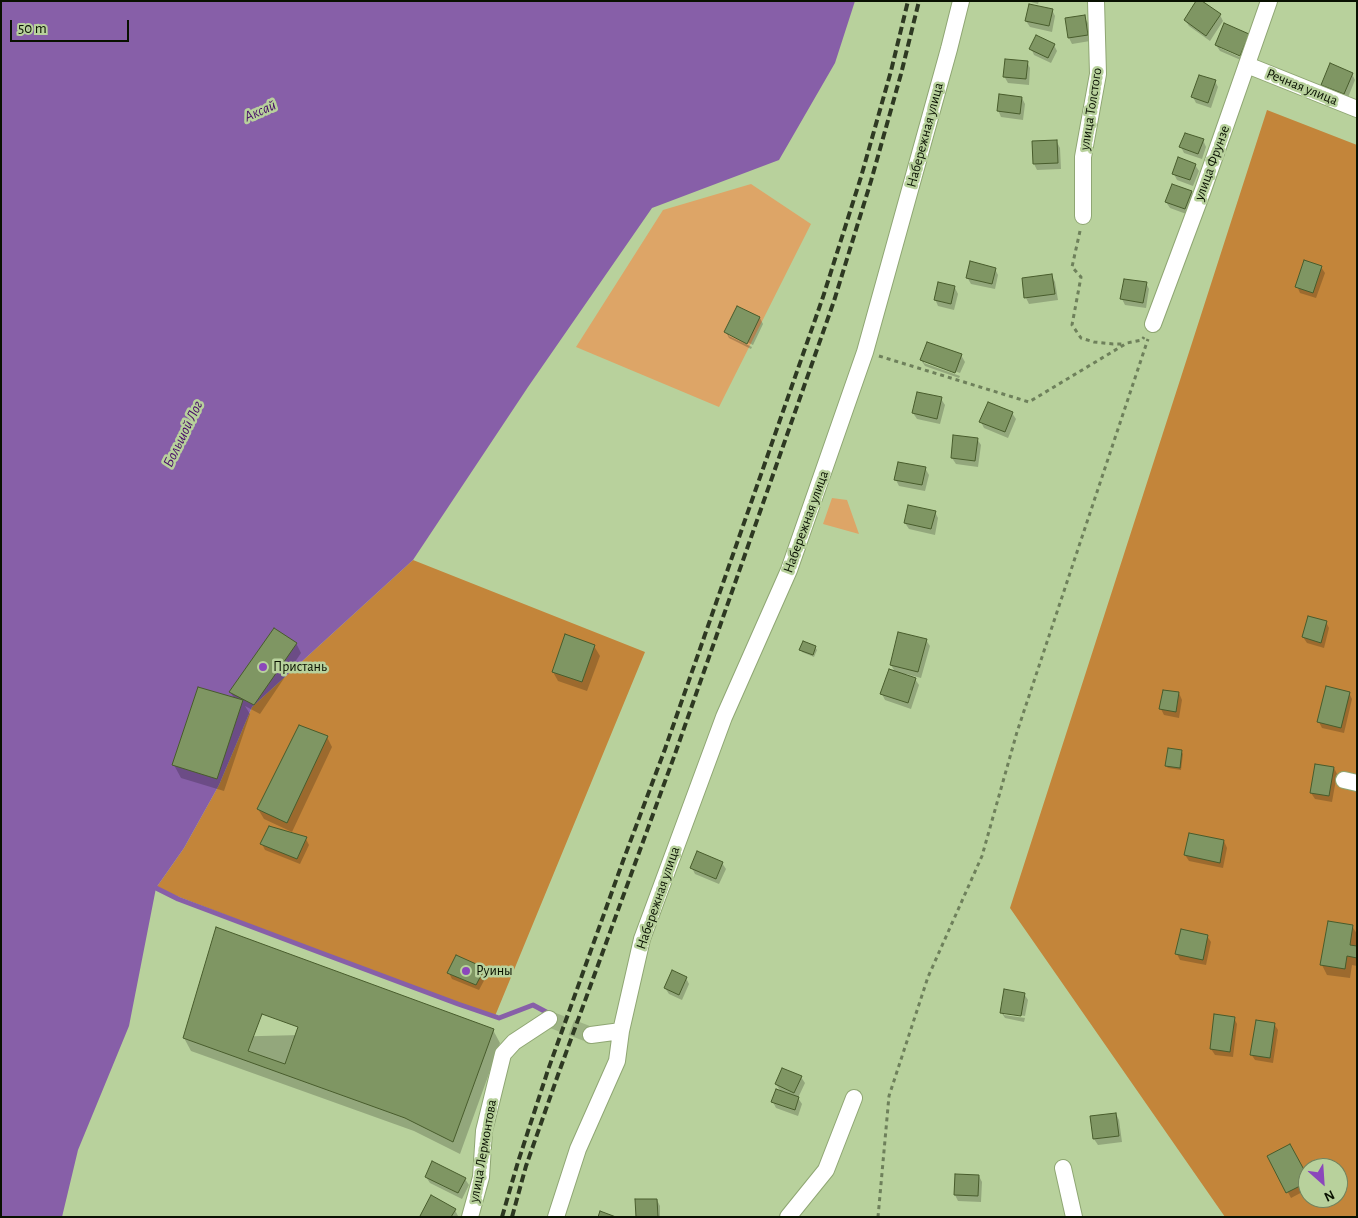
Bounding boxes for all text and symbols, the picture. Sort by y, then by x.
scale bar [12,10,131,42]
text: 50 m [18,21,47,36]
street label: Речная улица [1264,65,1340,109]
street label: улица Толстого [1076,67,1106,151]
street label: Набережная улица [903,81,947,189]
water label: Аксай [241,96,279,126]
street label: улица Фрунзе [1191,123,1233,203]
water label: Большой Лог [159,398,207,470]
street label: Набережная улица [780,468,832,576]
place label: Пристань [273,659,327,675]
marker: Пристань [257,661,269,673]
street label: Набережная улица [633,844,683,952]
place label: Руины [476,963,513,979]
marker: Руины [460,965,472,977]
street label: улица Лермонтова [466,1098,500,1204]
north arrow [1298,1158,1348,1208]
text: N [1322,1187,1337,1204]

